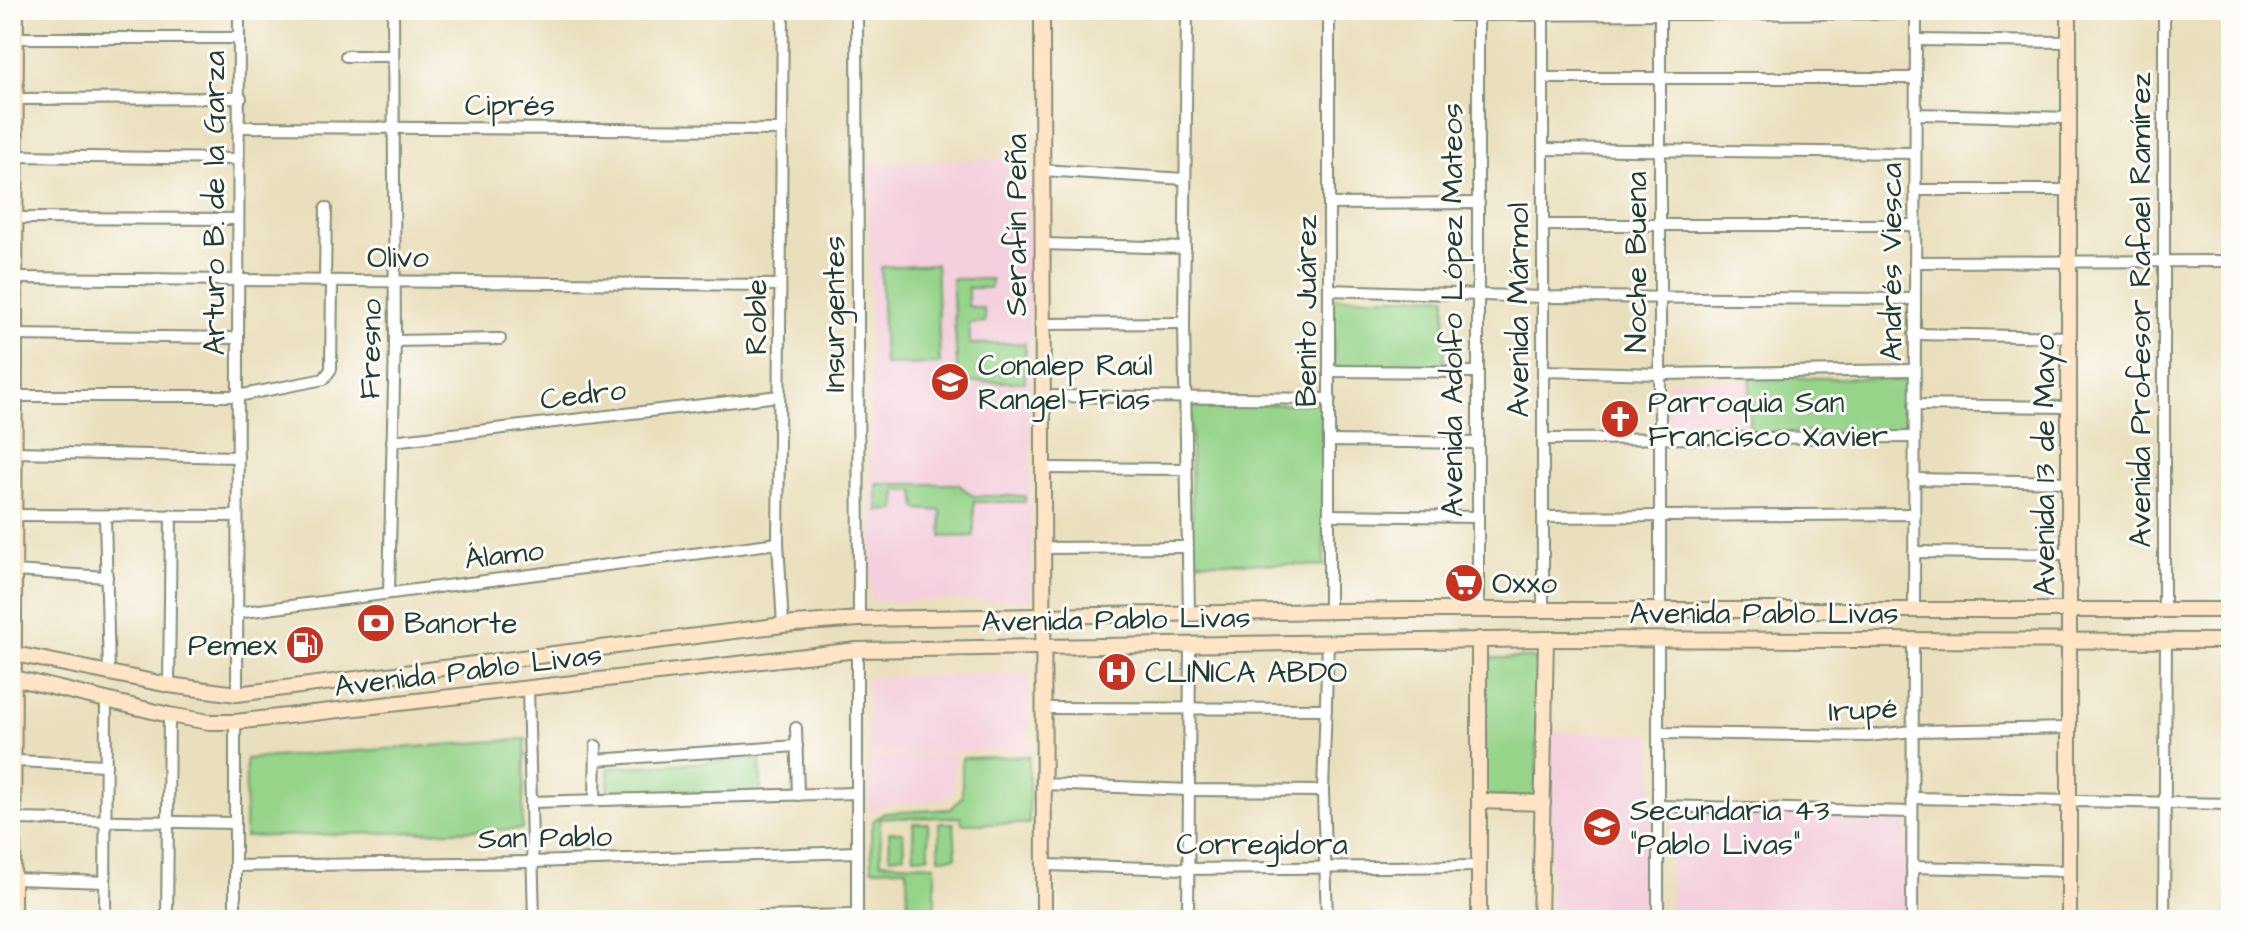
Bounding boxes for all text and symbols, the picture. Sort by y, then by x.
street label: Arturo B. de la Garza [194,51,236,355]
street label: Avenida Profesor Rafael Ramírez [2120,72,2162,548]
street label: Ciprés [465,85,555,127]
street label: Avenida Adolfo López Mateos [1432,103,1474,517]
street label: Serafín Peña [996,134,1038,316]
street label: Andrés Viesca [1871,163,1913,361]
street label: Noche Buena [1616,172,1658,352]
street label: Avenida Mármol [1498,203,1540,417]
street label: Benito Juárez [1286,215,1328,407]
street label: Insurgentes [814,236,857,392]
street label: Olivo [367,237,429,279]
street label: Roble [736,279,778,355]
street label: Fresno [349,298,393,400]
street label: Avenida 13 de Mayo [2024,334,2067,596]
place label: Conalep Raúl Rangel Frias [978,345,1153,422]
school or university icon: Conalep Raúl Rangel Frias [929,361,971,403]
street label: Cedro [538,369,629,421]
place label: Parroquia San Francisco Xavier [1648,382,1888,458]
church icon: Parroquia San Francisco Xavier [1599,398,1641,440]
street label: Álamo [462,529,546,581]
supermarket icon: Oxxo [1443,562,1485,604]
place label: Oxxo [1492,563,1557,605]
street label: Avenida Pablo Livas [1629,593,1899,635]
street label: Avenida Pablo Livas [981,597,1251,643]
bank icon: Banorte [355,602,397,644]
place label: Banorte [404,603,517,645]
fuel station icon: Pemex [284,624,326,666]
place label: Pemex [188,625,278,667]
street label: Avenida Pablo Livas [332,634,604,708]
hospital icon: CLINICA ABDO [1096,651,1138,693]
place label: CLINICA ABDO [1145,652,1347,694]
street label: Irupé [1827,687,1899,733]
place label: Secundaria 43 "Pablo Livas" [1630,790,1829,866]
school or university icon: Secundaria 43 "Pablo Livas" [1581,806,1623,848]
street label: San Pablo [477,816,613,860]
street label: Corregidora [1176,824,1348,867]

